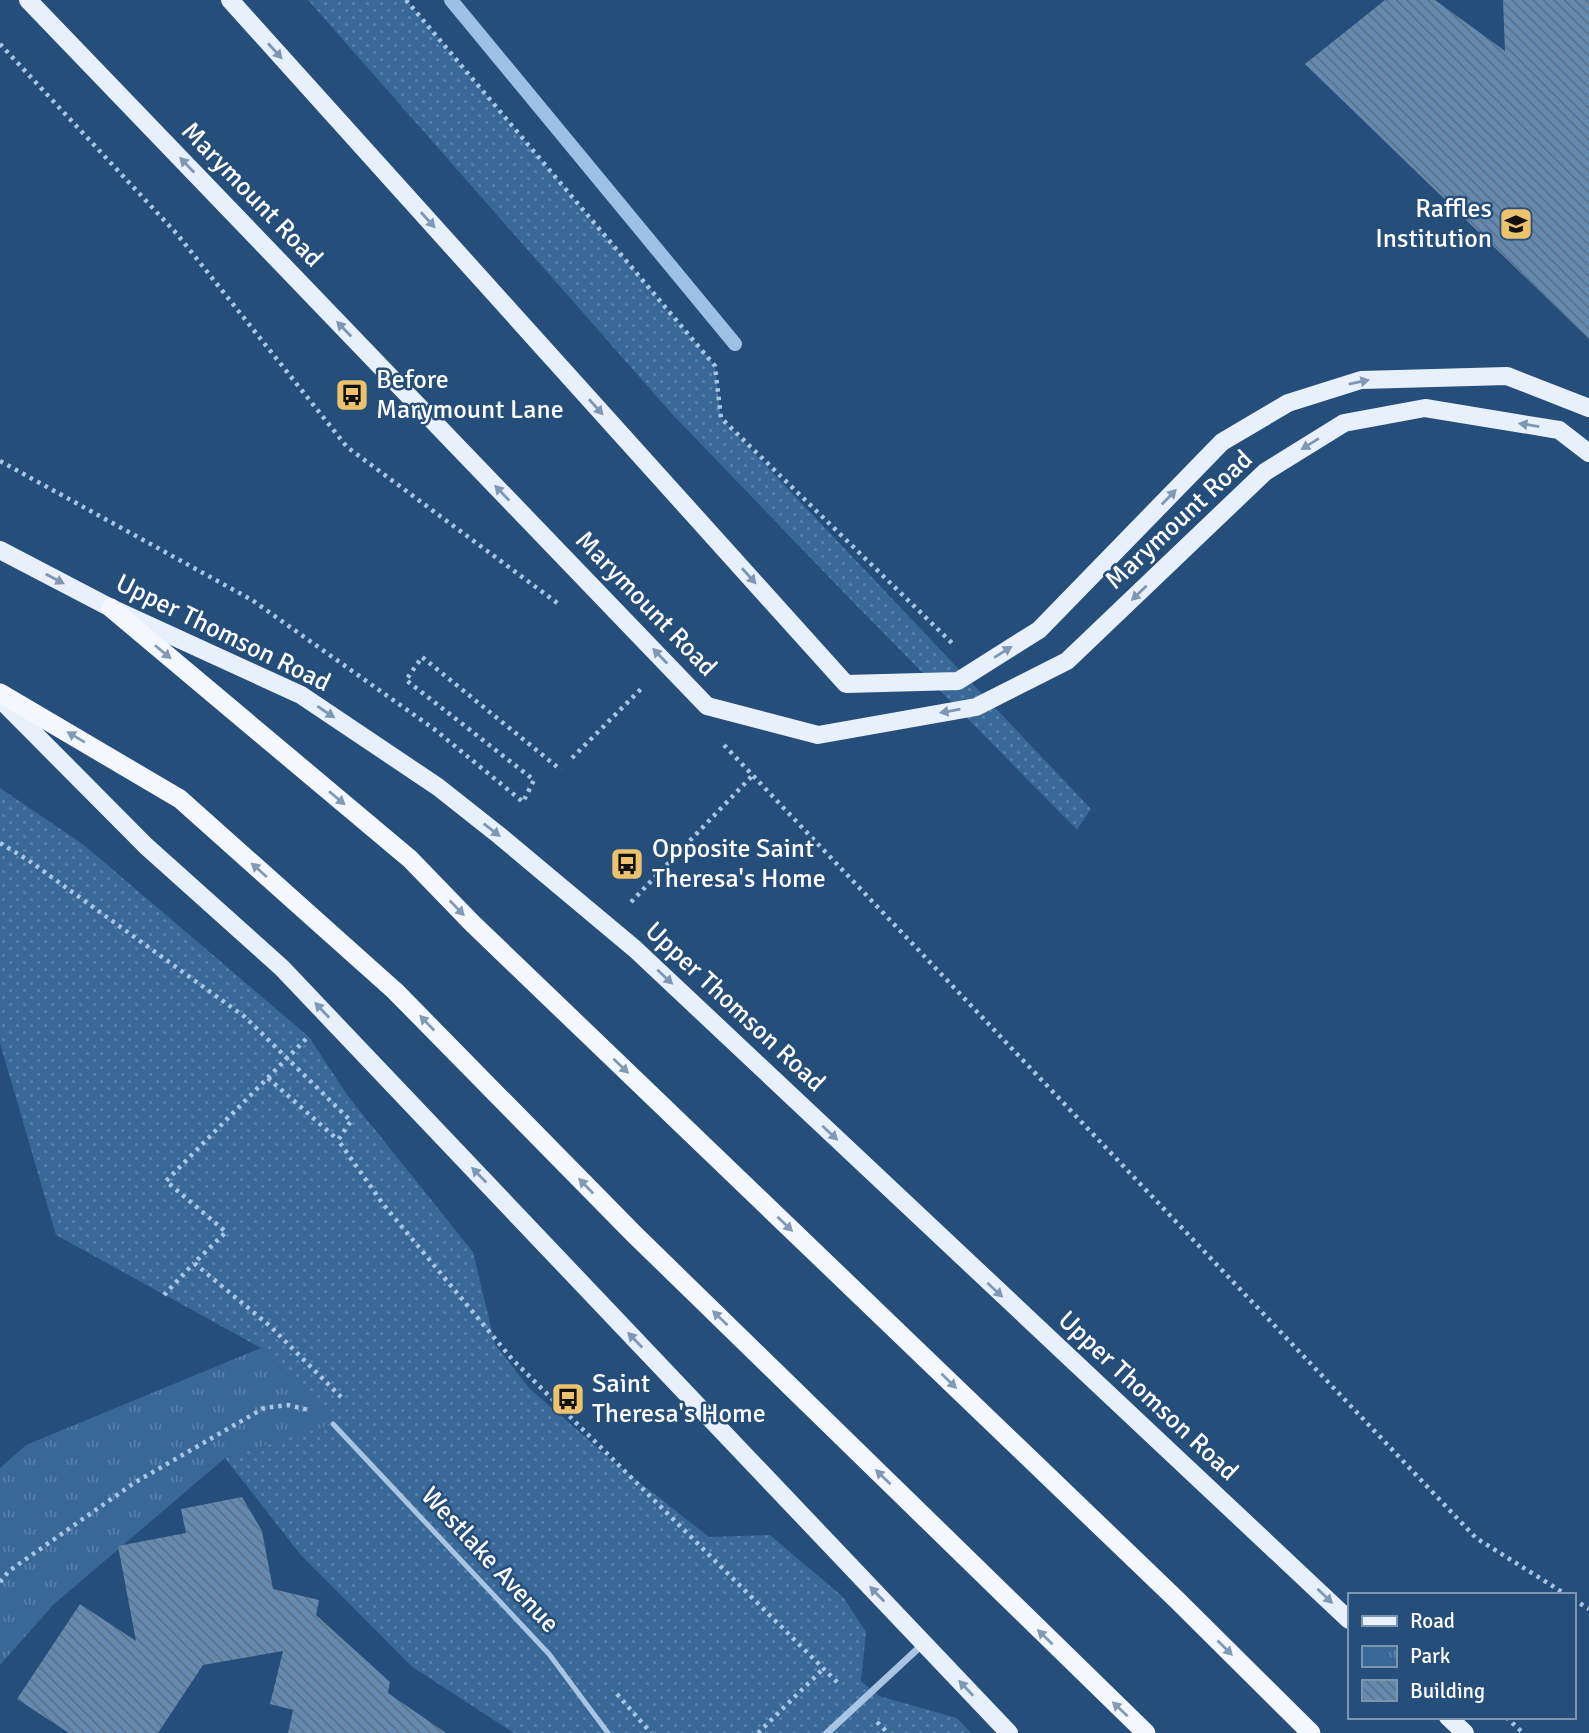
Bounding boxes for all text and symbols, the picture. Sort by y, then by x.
one-way arrow [267,42,283,59]
street label: Marymount Road [175,116,329,274]
one-way arrow [179,157,195,174]
place label: Raffles Institution [1375,193,1492,255]
school or university icon: Raffles Institution [1497,205,1535,243]
one-way arrow [419,211,435,228]
one-way arrow [337,321,353,338]
place label: Before Marymount Lane [376,364,564,426]
bus stop icon: Before Marymount Lane [333,376,371,414]
one-way arrow [1348,376,1370,387]
one-way arrow [588,398,604,416]
one-way arrow [1518,419,1540,430]
one-way arrow [1300,438,1320,451]
street label: Marymount Road [1099,444,1259,596]
one-way arrow [494,484,511,501]
one-way arrow [1160,489,1176,506]
street label: Marymount Road [569,525,723,683]
street label: Upper Thomson Road [110,567,336,699]
one-way arrow [740,567,756,584]
one-way arrow [46,573,65,585]
one-way arrow [1131,584,1148,600]
one-way arrow [154,644,172,660]
one-way arrow [994,646,1013,659]
one-way arrow [652,648,669,665]
one-way arrow [317,705,336,718]
one-way arrow [939,706,961,717]
one-way arrow [66,731,85,744]
one-way arrow [329,790,346,805]
one-way arrow [482,822,500,837]
place label: Opposite Saint Theresa's Home [652,833,826,895]
bus stop icon: Opposite Saint Theresa's Home [608,845,646,883]
one-way arrow [251,863,268,878]
one-way arrow [449,899,465,916]
street label: Upper Thomson Road [638,915,832,1099]
one-way arrow [656,968,673,984]
one-way arrow [314,1001,330,1019]
one-way arrow [420,1015,436,1032]
one-way arrow [612,1058,629,1074]
one-way arrow [821,1125,838,1141]
one-way arrow [471,1167,487,1184]
one-way arrow [578,1177,595,1194]
one-way arrow [776,1215,793,1231]
one-way arrow [987,1281,1004,1298]
street label: Upper Thomson Road [1051,1304,1245,1488]
one-way arrow [712,1311,729,1327]
one-way arrow [628,1332,644,1349]
place label: Saint Theresa's Home [592,1368,766,1430]
one-way arrow [940,1373,957,1389]
bus stop icon: Saint Theresa's Home [549,1380,587,1418]
one-way arrow [874,1469,891,1486]
street label: Westlake Avenue [414,1480,566,1640]
one-way arrow [869,1586,885,1603]
one-way arrow [1316,1587,1332,1604]
legend [1348,1593,1575,1719]
text: Road [1410,1608,1455,1634]
one-way arrow [1037,1629,1054,1645]
one-way arrow [1217,1640,1233,1656]
text: Park [1410,1643,1451,1669]
text: Building [1410,1678,1485,1704]
one-way arrow [959,1680,975,1697]
one-way arrow [1112,1701,1129,1717]

